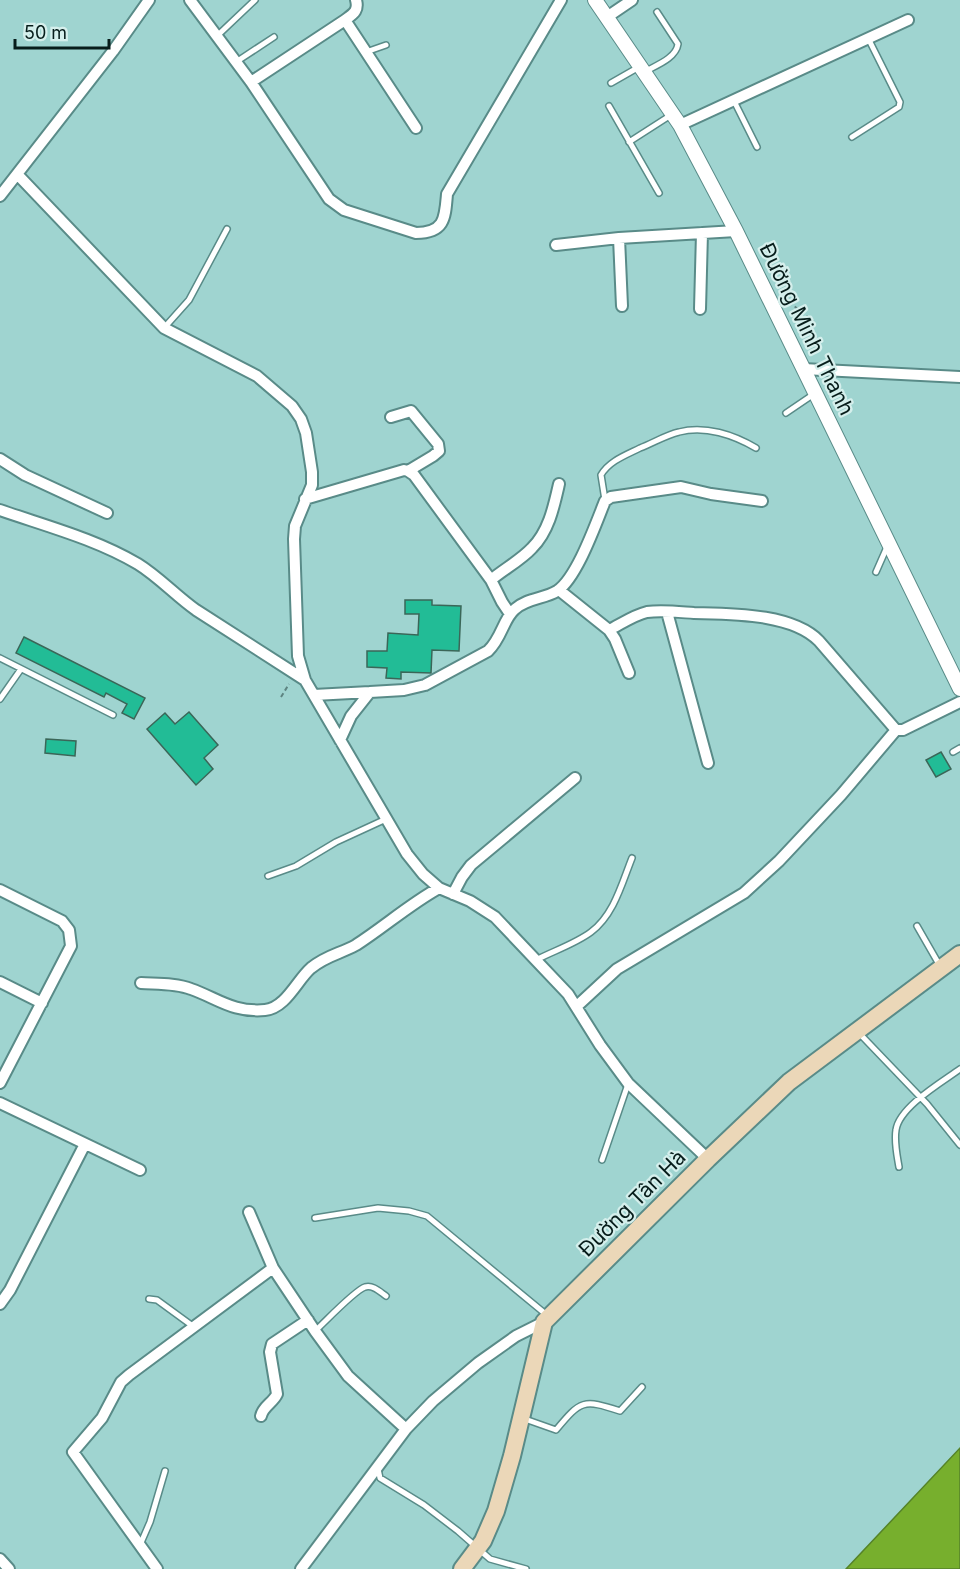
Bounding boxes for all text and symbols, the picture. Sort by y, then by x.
scale bar [15,12,110,50]
text: 50 m [24,22,67,43]
street label: Đường Minh Thanh [754,239,860,419]
street label: Đường Tân Hà [573,1144,691,1262]

